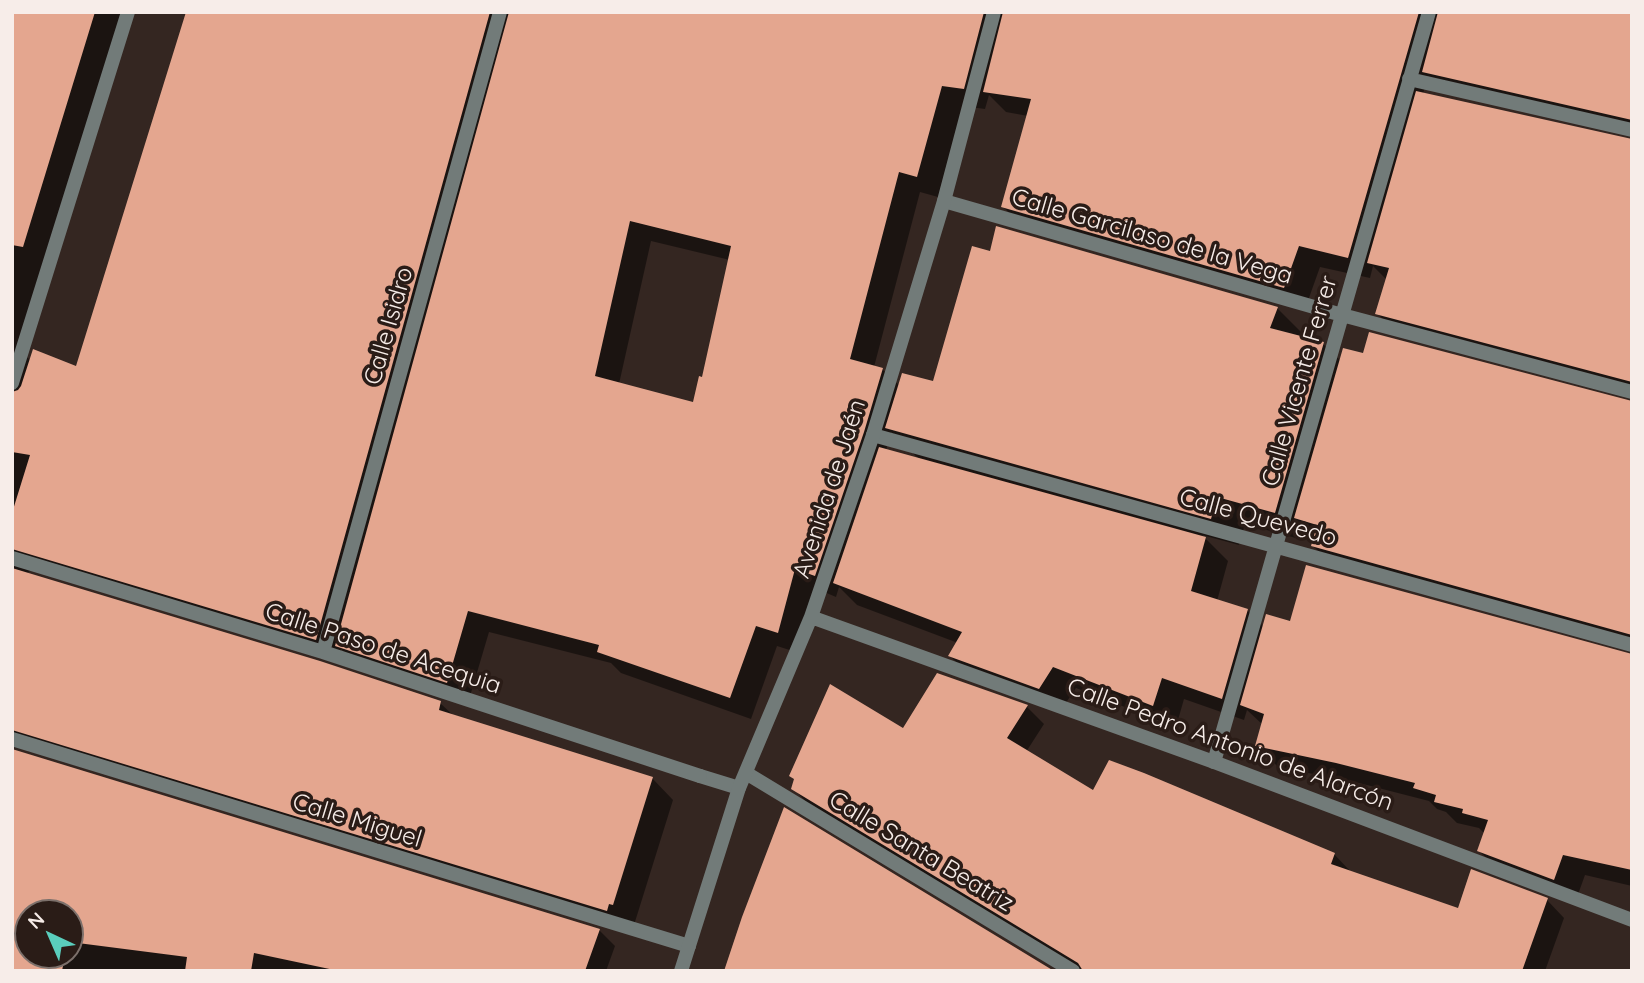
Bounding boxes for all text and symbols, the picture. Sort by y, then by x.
street label: Calle Garcilaso de la Vega [1008,183,1296,291]
street label: Calle Isidro [358,264,420,388]
street label: Calle Vicente Ferrer [1256,272,1344,490]
street label: Avenida de Jaén [788,396,872,582]
street label: Calle Quevedo [1176,483,1340,553]
street label: Calle Paso de Acequia [261,597,505,701]
street label: Calle Pedro Antonio de Alarcón [1063,673,1397,817]
street label: Calle Santa Beatriz [824,786,1018,918]
street label: Calle Miguel [289,788,425,854]
north arrow [14,899,84,969]
text: N [22,907,49,934]

